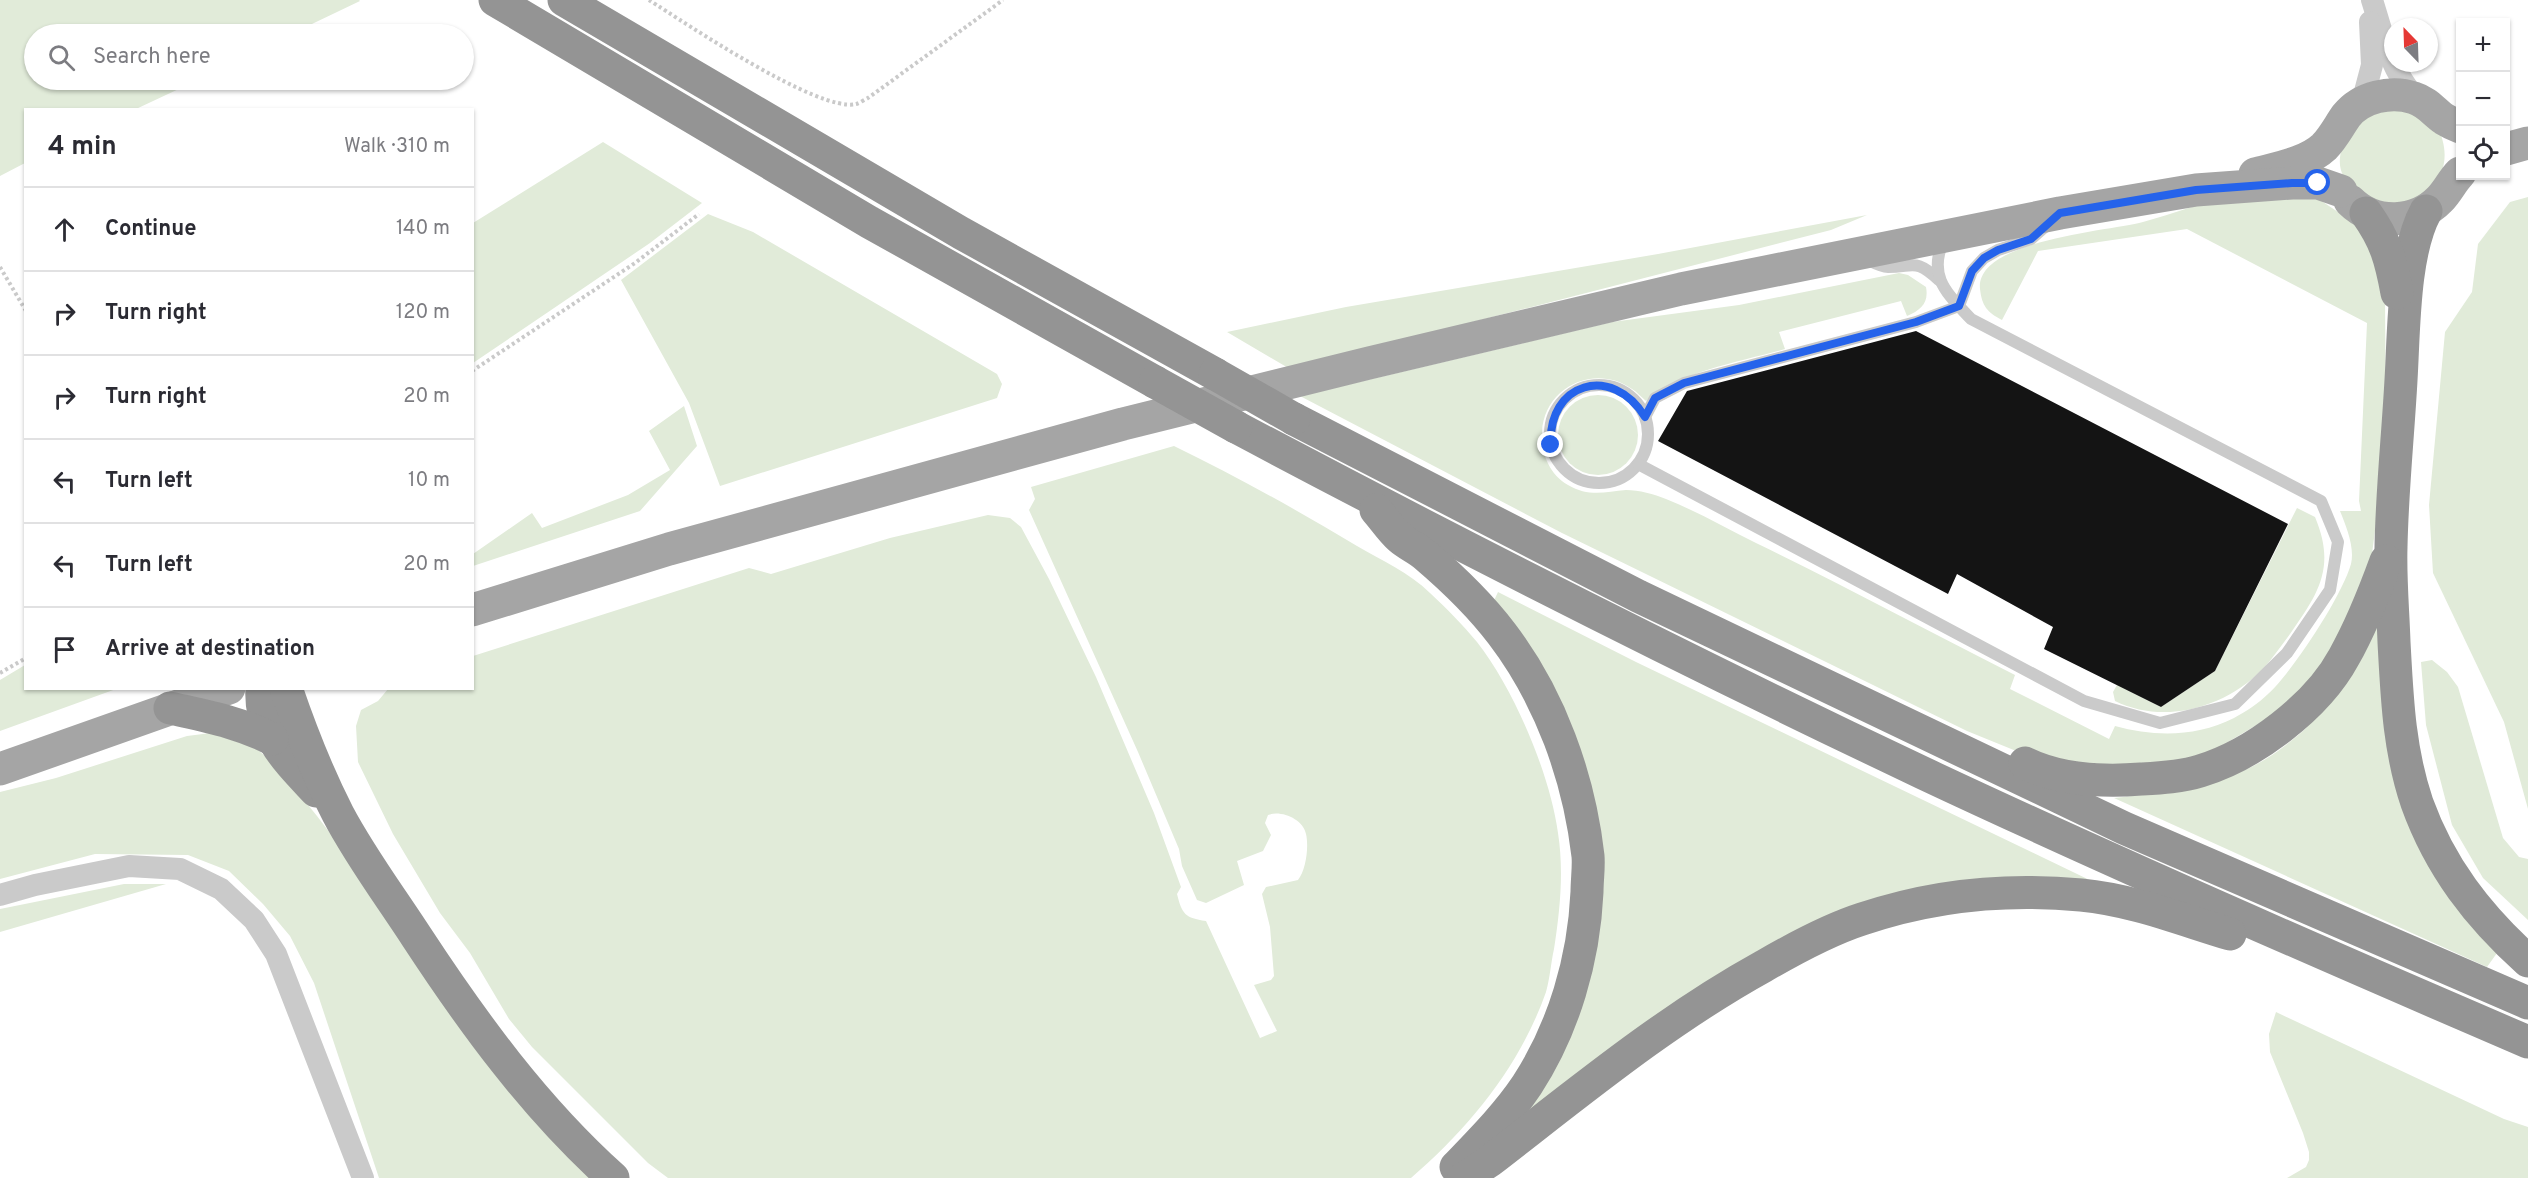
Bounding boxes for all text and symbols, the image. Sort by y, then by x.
north arrow [2384,18,2438,72]
map controls [2456,18,2510,180]
button: + [2456,18,2510,72]
search box [24,24,474,90]
icon: search [45,41,78,74]
text: Search here [93,44,211,71]
button: − [2456,72,2510,126]
button: locate [2456,126,2510,180]
text: 4 min [48,131,117,164]
text: Walk · 310 m [344,134,450,160]
route start [2304,169,2330,195]
icon: ahead [48,213,81,246]
text: Continue [105,216,196,243]
text: 140 m [396,216,450,242]
icon: right [48,297,81,330]
text: Turn right [105,300,207,327]
text: 120 m [396,300,450,326]
icon: right [48,381,81,414]
text: Turn right [105,384,207,411]
text: 20 m [403,384,450,410]
route end [1537,431,1563,457]
icon: left [48,465,81,498]
text: Turn left [105,468,193,495]
text: 10 m [408,468,450,494]
icon: left [48,549,81,582]
text: Turn left [105,552,193,579]
text: 20 m [403,552,450,578]
icon: arrive [48,633,81,666]
text: Arrive at destination [105,636,315,663]

